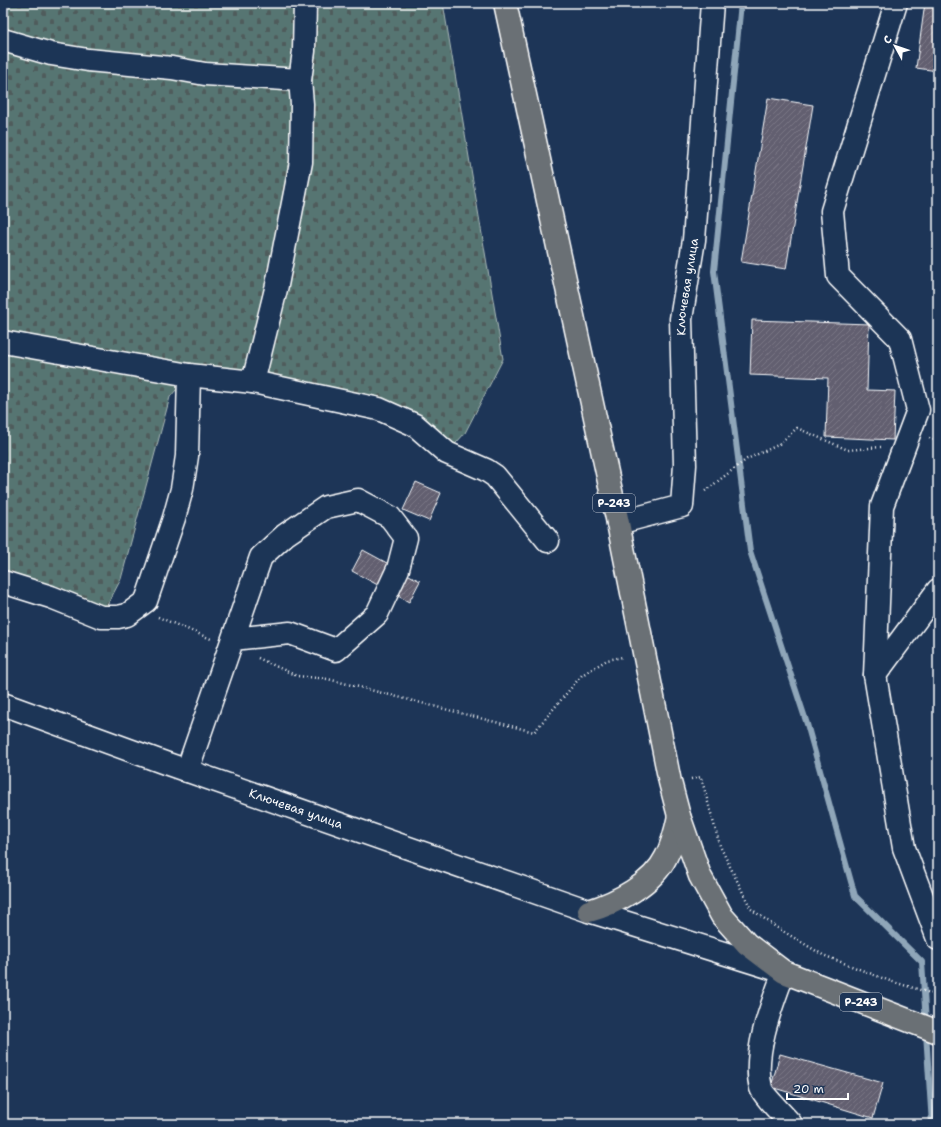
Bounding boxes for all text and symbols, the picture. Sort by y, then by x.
north arrow [875,26,915,66]
text: С [880,32,896,47]
street label: Ключевая улица [673,236,702,336]
road number: Р-243 [593,494,635,512]
street label: Ключевая улица [247,785,345,833]
road number: Р-243 [840,993,882,1011]
scale bar [787,1075,848,1101]
text: 20 m [793,1081,824,1097]

